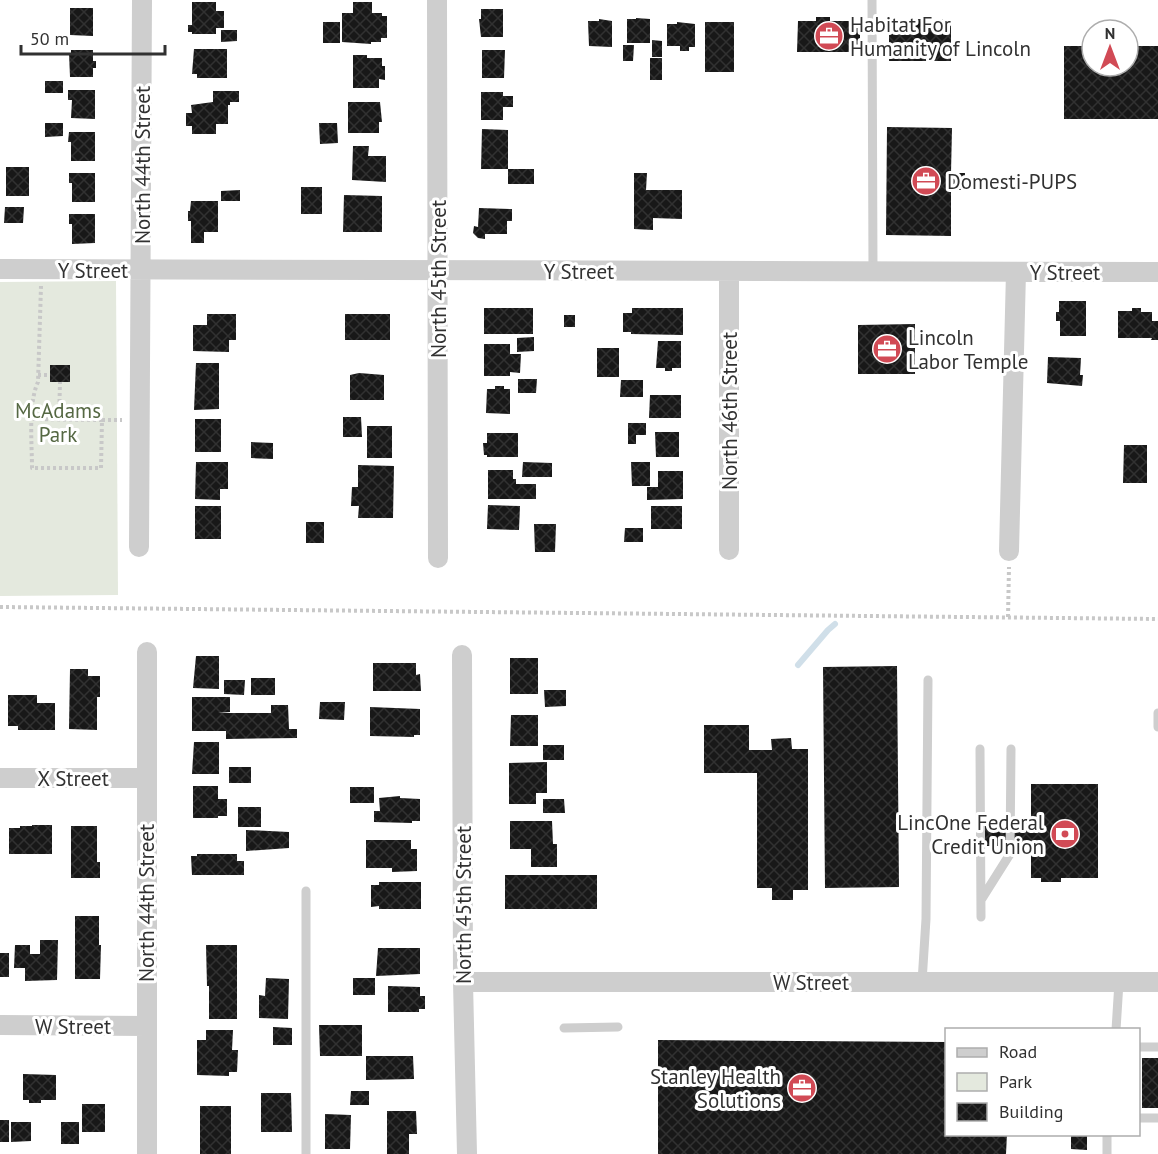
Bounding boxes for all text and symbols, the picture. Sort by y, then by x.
place label: Habitat For Humanity of Lincoln [850,11,1031,62]
scale bar [21,18,165,56]
north arrow [1080,18,1140,78]
office icon: Habitat For Humanity of Lincoln [813,20,845,52]
text: N [1105,23,1115,43]
text: 50 m [30,27,69,50]
street label: North 44th Street [129,86,156,244]
office icon: Domesti-PUPS [910,165,942,197]
place label: Domesti-PUPS [947,168,1077,195]
street label: North 45th Street [425,200,452,358]
street label: Y Street [58,257,128,284]
street label: Y Street [544,258,614,285]
street label: Y Street [1030,259,1100,286]
place label: Lincoln Labor Temple [908,324,1028,375]
street label: North 46th Street [716,332,743,490]
office icon: Lincoln Labor Temple [871,333,903,365]
park label: McAdams Park [15,397,101,448]
street label: X Street [37,765,109,792]
place label: LincOne Federal Credit Union [897,809,1044,860]
bank icon: LincOne Federal Credit Union [1049,818,1081,850]
street label: North 44th Street [133,824,160,982]
street label: North 45th Street [450,826,477,984]
street label: W Street [773,969,849,996]
street label: W Street [35,1013,111,1040]
legend [945,1028,1140,1136]
text: Road [999,1040,1037,1063]
place label: Stanley Health Solutions [650,1063,781,1114]
text: Park [999,1070,1032,1093]
office icon: Stanley Health Solutions [786,1072,818,1104]
text: Building [999,1100,1063,1123]

